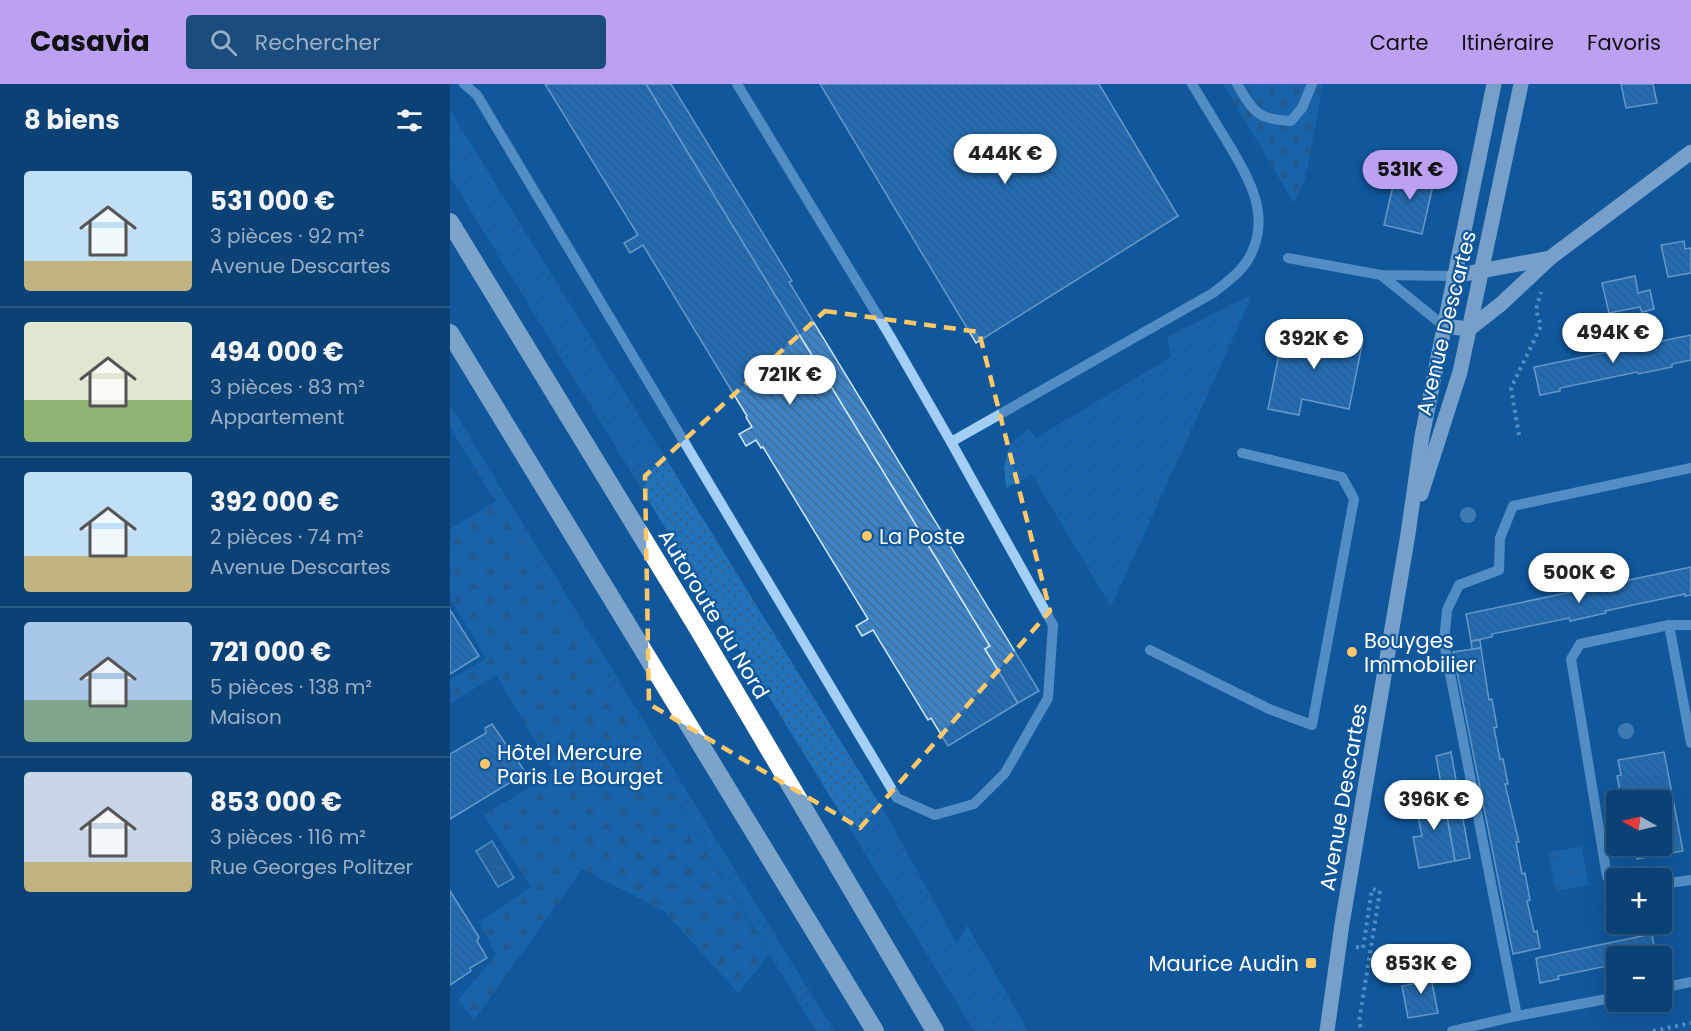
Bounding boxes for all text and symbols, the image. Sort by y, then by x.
search box [186,15,606,69]
text: Casavia [30,22,150,61]
icon: search [207,26,240,59]
text: Rechercher [255,27,380,58]
text: Carte [1370,28,1429,57]
text: Itinéraire [1462,28,1554,57]
text: Favoris [1587,28,1661,57]
text: 8 biens [24,102,120,138]
icon: filters [393,104,426,137]
pin: 444K € [956,134,1054,185]
text: 444K € [968,139,1042,167]
pin: 531K € [1361,150,1459,201]
text: 531K € [1377,155,1443,183]
text: 531 000 € [210,183,335,219]
icon: home [72,195,144,267]
text: 3 pièces · 92 m² [210,222,365,250]
street label: Avenue Descartes [1409,227,1483,419]
text: Avenue Descartes [210,252,391,280]
pin: 494K € [1564,313,1662,364]
text: 494K € [1576,318,1650,346]
pin: 392K € [1265,319,1363,370]
text: 392K € [1279,324,1349,352]
text: 494 000 € [210,334,344,370]
icon: home [72,346,144,418]
pin: 721K € [741,355,839,406]
text: 721K € [758,360,822,388]
text: 3 pièces · 83 m² [210,373,365,401]
text: Appartement [210,403,344,431]
text: 392 000 € [210,484,339,520]
icon: home [72,496,144,568]
place label: La Poste [879,522,965,551]
text: 2 pièces · 74 m² [210,523,364,551]
street label: Autoroute du Nord [652,524,776,704]
marker: La Poste [860,529,874,543]
text: Avenue Descartes [210,553,391,581]
pin: 500K € [1530,553,1628,604]
text: 500K € [1542,558,1616,586]
place label: Bouyges Immobilier [1364,626,1477,679]
text: 721 000 € [210,634,331,670]
marker: Bouyges Immobilier [1345,645,1359,659]
icon: home [72,646,144,718]
text: 5 pièces · 138 m² [210,673,372,701]
street label: Avenue Descartes [1312,701,1374,893]
text: Maison [210,703,282,731]
place label: Hôtel Mercure Paris Le Bourget [497,738,663,791]
marker: Hôtel Mercure Paris Le Bourget [478,757,492,771]
pin: 396K € [1385,780,1483,831]
text: 853 000 € [210,784,342,820]
text: 396K € [1398,785,1470,813]
north arrow [1606,790,1672,856]
map controls [1606,790,1672,1012]
icon: home [72,796,144,868]
text: 3 pièces · 116 m² [210,823,366,851]
text: Rue Georges Politzer [210,853,413,881]
button: + [1606,868,1672,934]
pin: 853K € [1372,944,1470,995]
button: − [1606,946,1672,1012]
place label: Maurice Audin [1149,949,1299,978]
text: 853K € [1385,949,1457,977]
marker: Maurice Audin [1304,956,1318,970]

